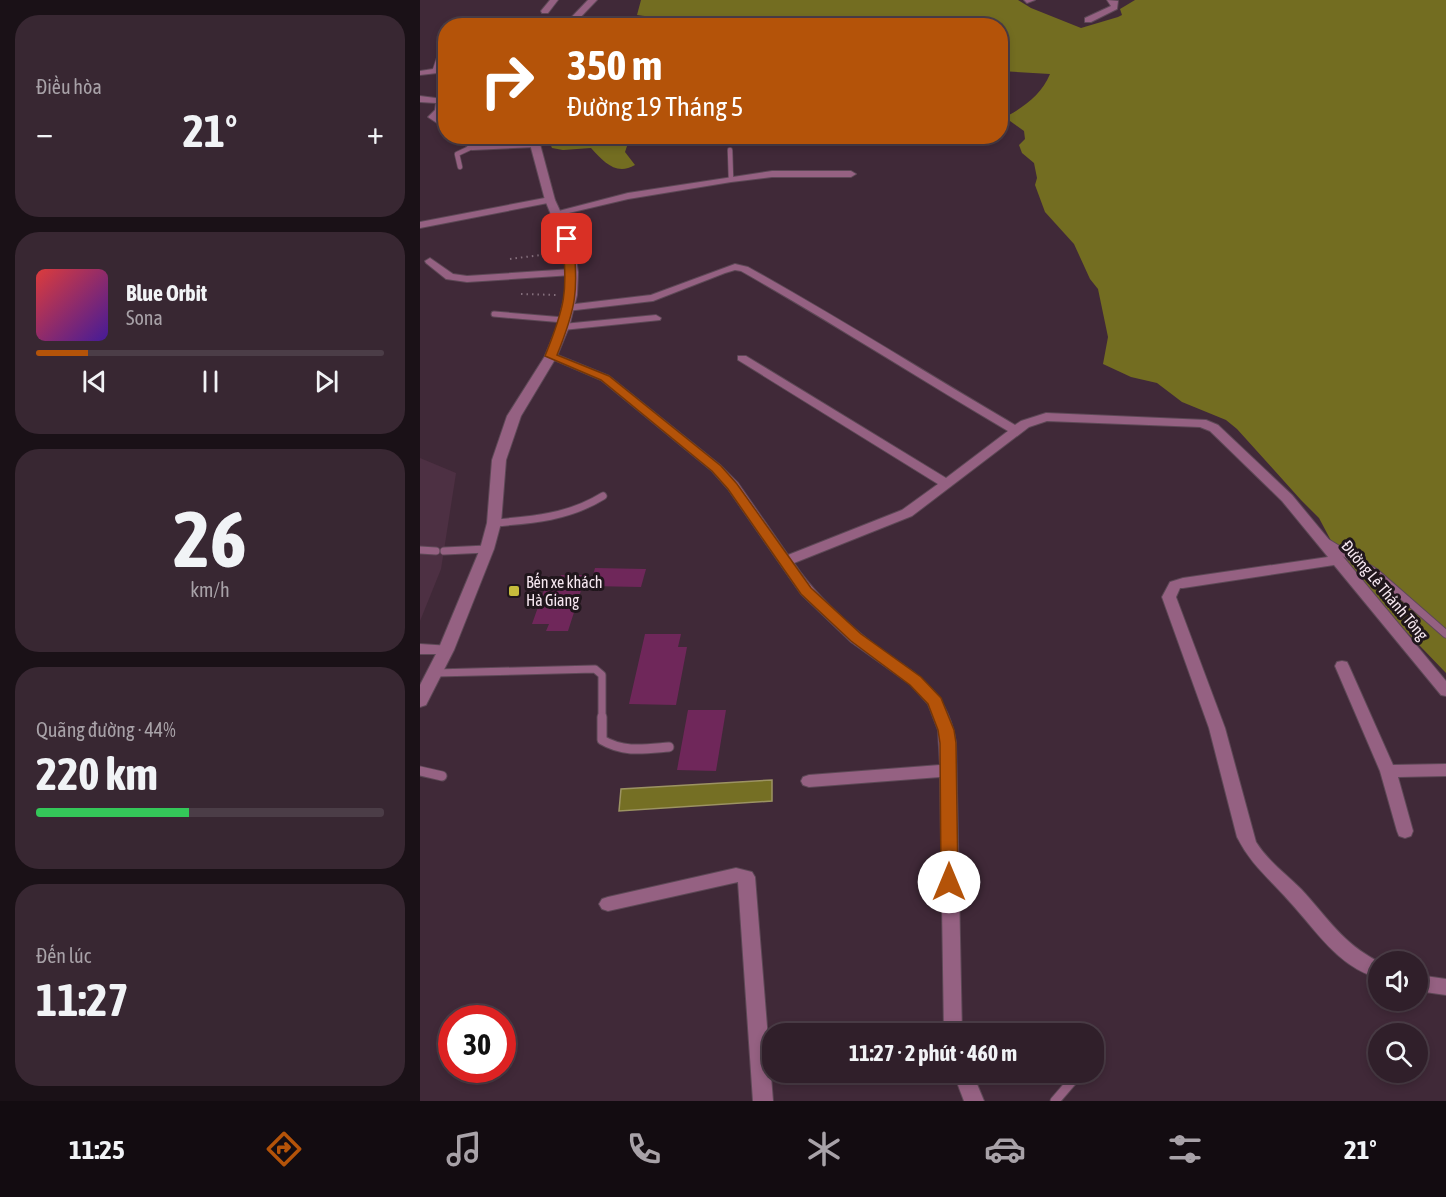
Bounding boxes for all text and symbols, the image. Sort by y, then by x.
text: 350 m [567,41,662,89]
icon: right [468,42,546,120]
text: Điều hòa [36,75,102,98]
text: Đường 19 Tháng 5 [567,91,743,122]
text: 21° [183,105,237,157]
text: − [36,113,53,151]
text: + [367,113,384,151]
pin [541,213,592,264]
icon: arrive [550,222,583,255]
text: Blue Orbit [126,280,207,306]
text: Sona [126,306,163,329]
icon: previous [78,365,111,398]
icon: pause [194,365,227,398]
icon: next [310,365,343,398]
text: 26 [173,494,247,584]
street label: Đường Lê Thánh Tông [1337,537,1432,644]
place label: Bến xe khách Hà Giang [526,572,602,610]
text: km/h [190,578,230,601]
marker: Bến xe khách Hà Giang [507,584,521,598]
text: Quãng đường · 44% [36,718,176,741]
text: 220 km [36,748,158,800]
position arrow [917,850,981,914]
text: Đến lúc [36,944,91,967]
map controls [1368,951,1428,1083]
button: sound [1368,951,1428,1011]
text: 11:27 [36,974,129,1026]
speed limit sign: 30 [438,1005,516,1083]
button: search [1368,1023,1428,1083]
text: 11:27 · 2 phút · 460 m [849,1040,1017,1066]
icon: directions [263,1128,305,1170]
icon: music [443,1128,485,1170]
icon: phone [623,1128,665,1170]
icon: climate [803,1128,845,1170]
icon: car [984,1128,1026,1170]
icon: filters [1164,1128,1206,1170]
text: 11:25 [69,1134,125,1165]
text: 21° [1344,1134,1377,1165]

